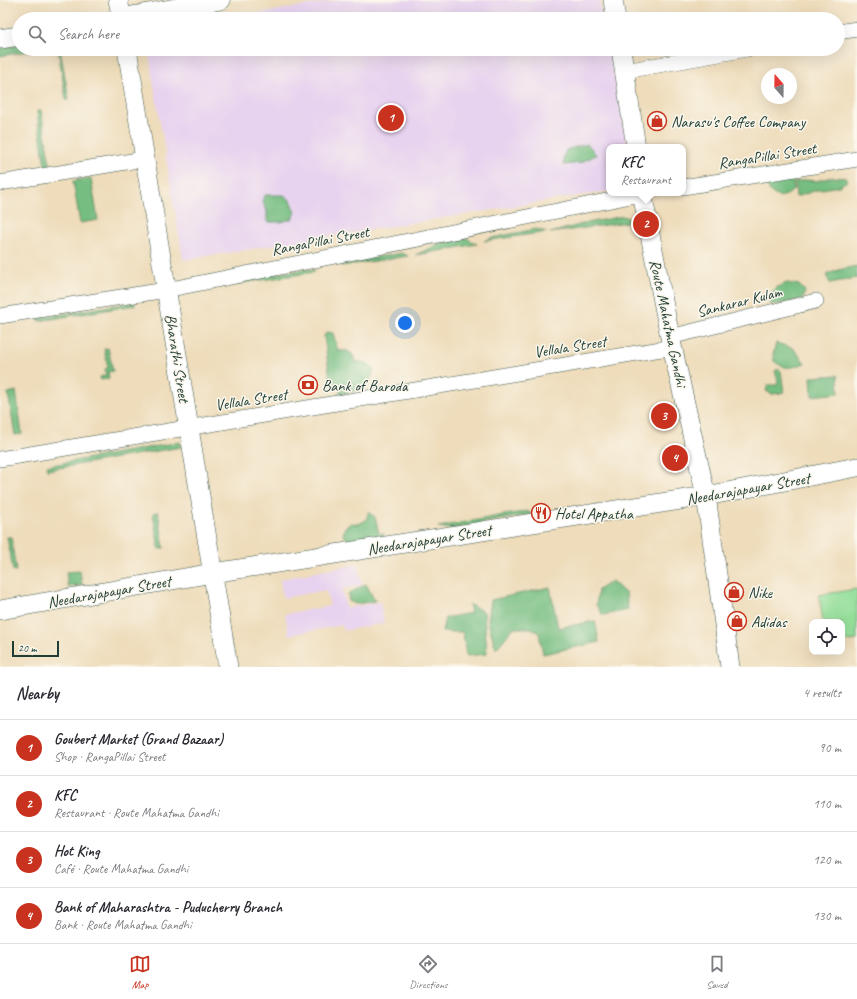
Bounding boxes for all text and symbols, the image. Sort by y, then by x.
search box [12,12,845,56]
icon: search [26,23,48,45]
text: Search here [58,25,119,44]
north arrow [761,68,797,104]
pin: 1 [378,103,404,133]
shop icon: Narasu's Coffee Company [646,110,668,132]
place label: Narasu's Coffee Company [671,112,807,132]
street label: RangaPillai Street [717,138,819,174]
popup [606,144,686,196]
text: KFC [621,153,643,172]
text: Restaurant [621,172,671,188]
pin: 2 [633,209,659,239]
street label: RangaPillai Street [270,221,372,260]
street label: Route Mahatma Gandhi [645,258,692,391]
street label: Sankarar Kulam [695,281,785,322]
street label: Bharathi Street [160,313,194,405]
your location [395,313,415,333]
street label: Vellala Street [533,331,610,363]
bank icon: Bank of Baroda [297,374,319,396]
place label: Bank of Baroda [322,376,409,396]
street label: Vellala Street [214,384,291,416]
pin: 3 [651,401,677,431]
pin: 4 [662,443,688,473]
street label: Needarajapayar Street [685,468,814,510]
restaurant icon: Hotel Appatha [530,502,552,524]
place label: Hotel Appatha [555,504,634,524]
street label: Needarajapayar Street [366,520,495,560]
street label: Needarajapayar Street [46,571,175,613]
shop icon: Nike [723,581,745,603]
place label: Nike [748,583,774,603]
shop icon: Adidas [726,610,748,632]
place label: Adidas [751,612,788,632]
map controls [809,619,845,655]
button: locate [809,619,845,655]
scale bar [12,639,59,658]
text: 20 m [18,641,37,655]
text: Nearby [16,683,59,704]
text: 4 results [803,685,841,701]
text: Goubert Market (Grand Bazaar) [54,730,223,749]
text: 1 [26,740,32,756]
text: 90 m [819,740,841,756]
text: Shop · RangaPillai Street [54,749,165,765]
text: KFC [54,786,76,805]
text: 2 [26,796,32,812]
text: 110 m [813,796,841,812]
text: Restaurant · Route Mahatma Gandhi [54,805,219,821]
text: Hot King [54,842,99,861]
text: 3 [26,852,32,868]
text: 120 m [813,852,841,868]
text: Café · Route Mahatma Gandhi [54,861,188,877]
text: Bank of Maharashtra - Puducherry Branch [54,898,282,917]
text: 4 [26,908,32,924]
text: 130 m [813,908,841,924]
text: Bank · Route Mahatma Gandhi [54,917,191,933]
tab: Map [129,953,151,991]
tab: Directions [409,953,448,991]
tab: Saved [706,953,728,991]

